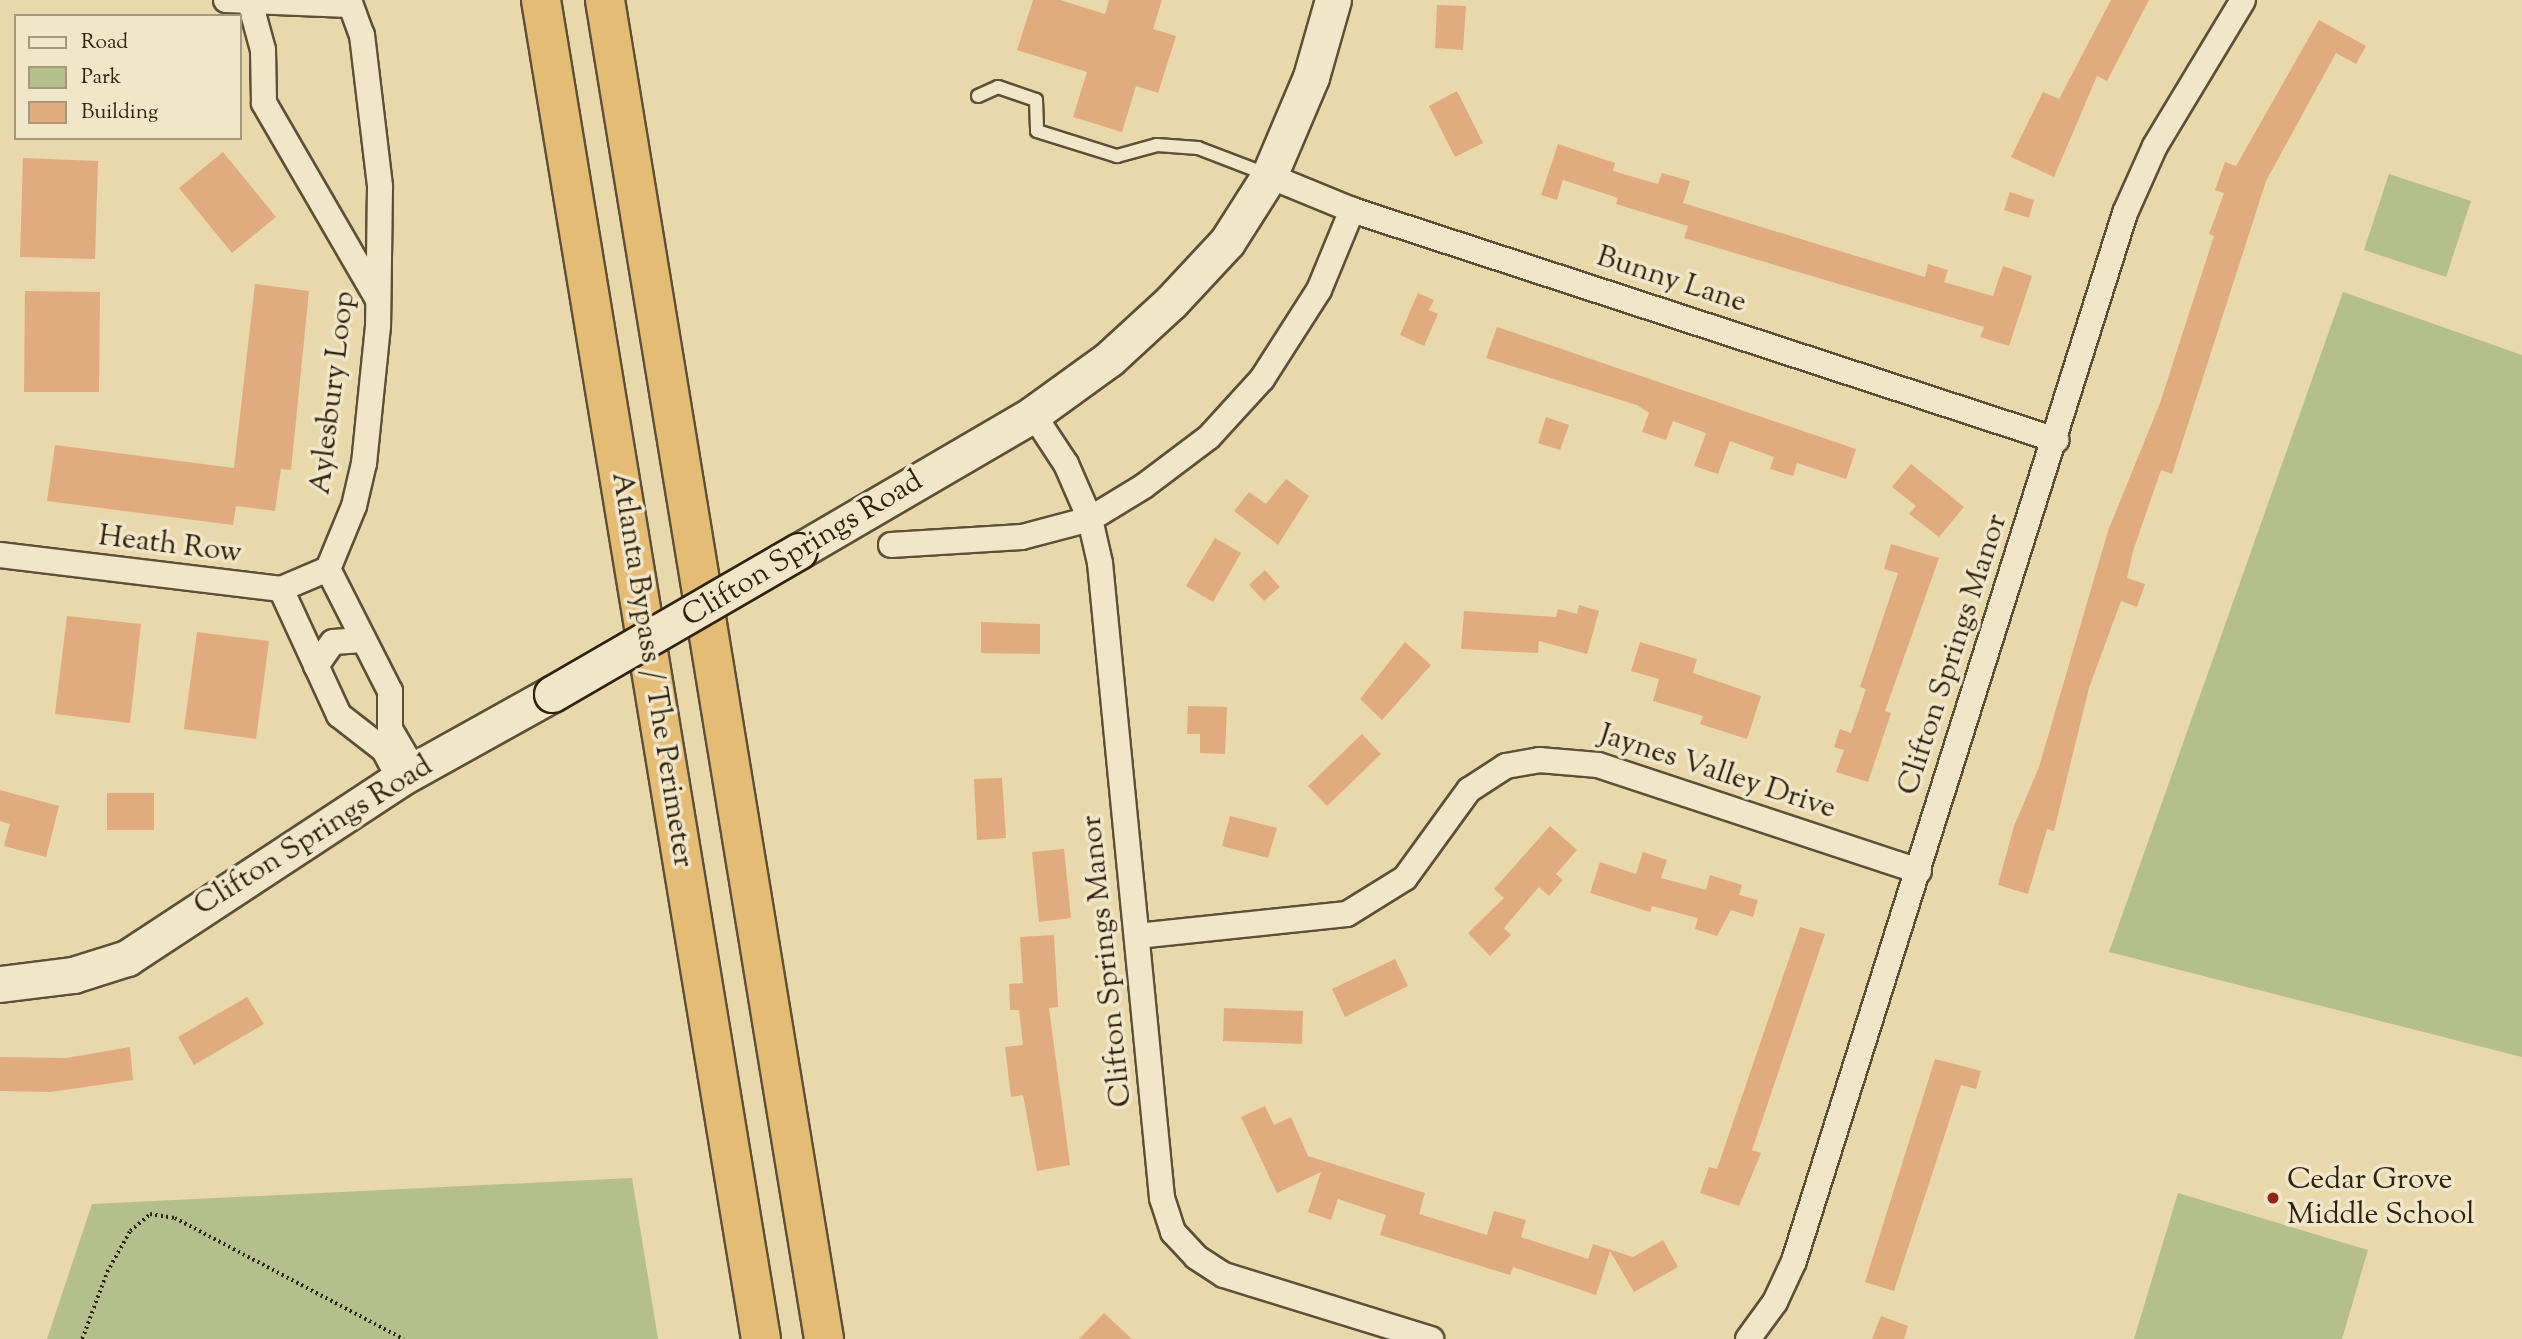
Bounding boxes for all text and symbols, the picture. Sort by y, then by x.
legend [14,14,242,140]
text: Road [81,28,128,58]
text: Park [81,63,121,93]
text: Building [81,98,158,128]
street label: Bunny Lane [1592,240,1750,322]
street label: Aylesbury Loop [304,289,364,497]
street label: Clifton Springs Road [676,464,930,636]
street label: Atlanta Bypass / The Perimeter [602,470,700,870]
street label: Clifton Springs Manor [1892,510,2016,800]
street label: Heath Row [96,519,244,573]
street label: Jaynes Valley Drive [1594,718,1840,828]
street label: Clifton Springs Road [188,749,440,925]
street label: Clifton Springs Manor [1075,813,1141,1109]
place label: Cedar Grove Middle School [2287,1163,2475,1234]
marker: Cedar Grove Middle School [2265,1190,2281,1206]

